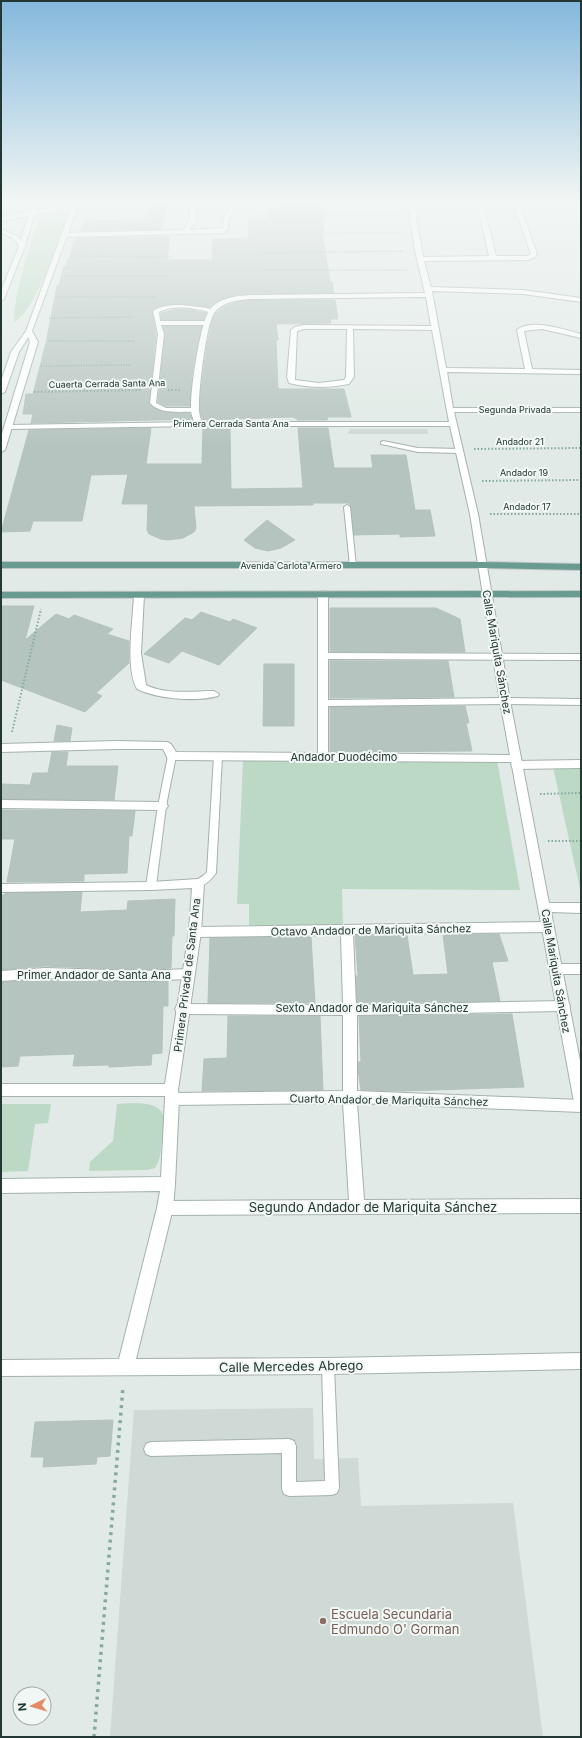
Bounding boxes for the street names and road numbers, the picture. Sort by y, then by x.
street label: Cuaerta Cerrada Santa Ana [49,377,165,390]
street label: Segunda Privada [479,404,551,415]
street label: Primera Cerrada Santa Ana [173,418,289,429]
street label: Andador 21 [496,436,544,447]
street label: Andador 19 [500,467,548,478]
street label: Andador 17 [503,501,551,512]
street label: Avenida Carlota Armero [240,560,342,571]
street label: Calle Mariquita Sánchez [479,589,515,715]
street label: Andador Duodécimo [291,750,398,764]
street label: Primera Privada de Santa Ana [171,897,203,1053]
street label: Calle Mariquita Sánchez [538,908,574,1034]
street label: Octavo Andador de Mariquita Sánchez [271,921,471,939]
street label: Primer Andador de Santa Ana [17,968,171,982]
street label: Sexto Andador de Mariquita Sánchez [275,1001,469,1015]
street label: Cuarto Andador de Mariquita Sánchez [289,1091,489,1109]
street label: Segundo Andador de Mariquita Sánchez [249,1199,497,1215]
street label: Calle Mercedes Abrego [219,1357,363,1375]

